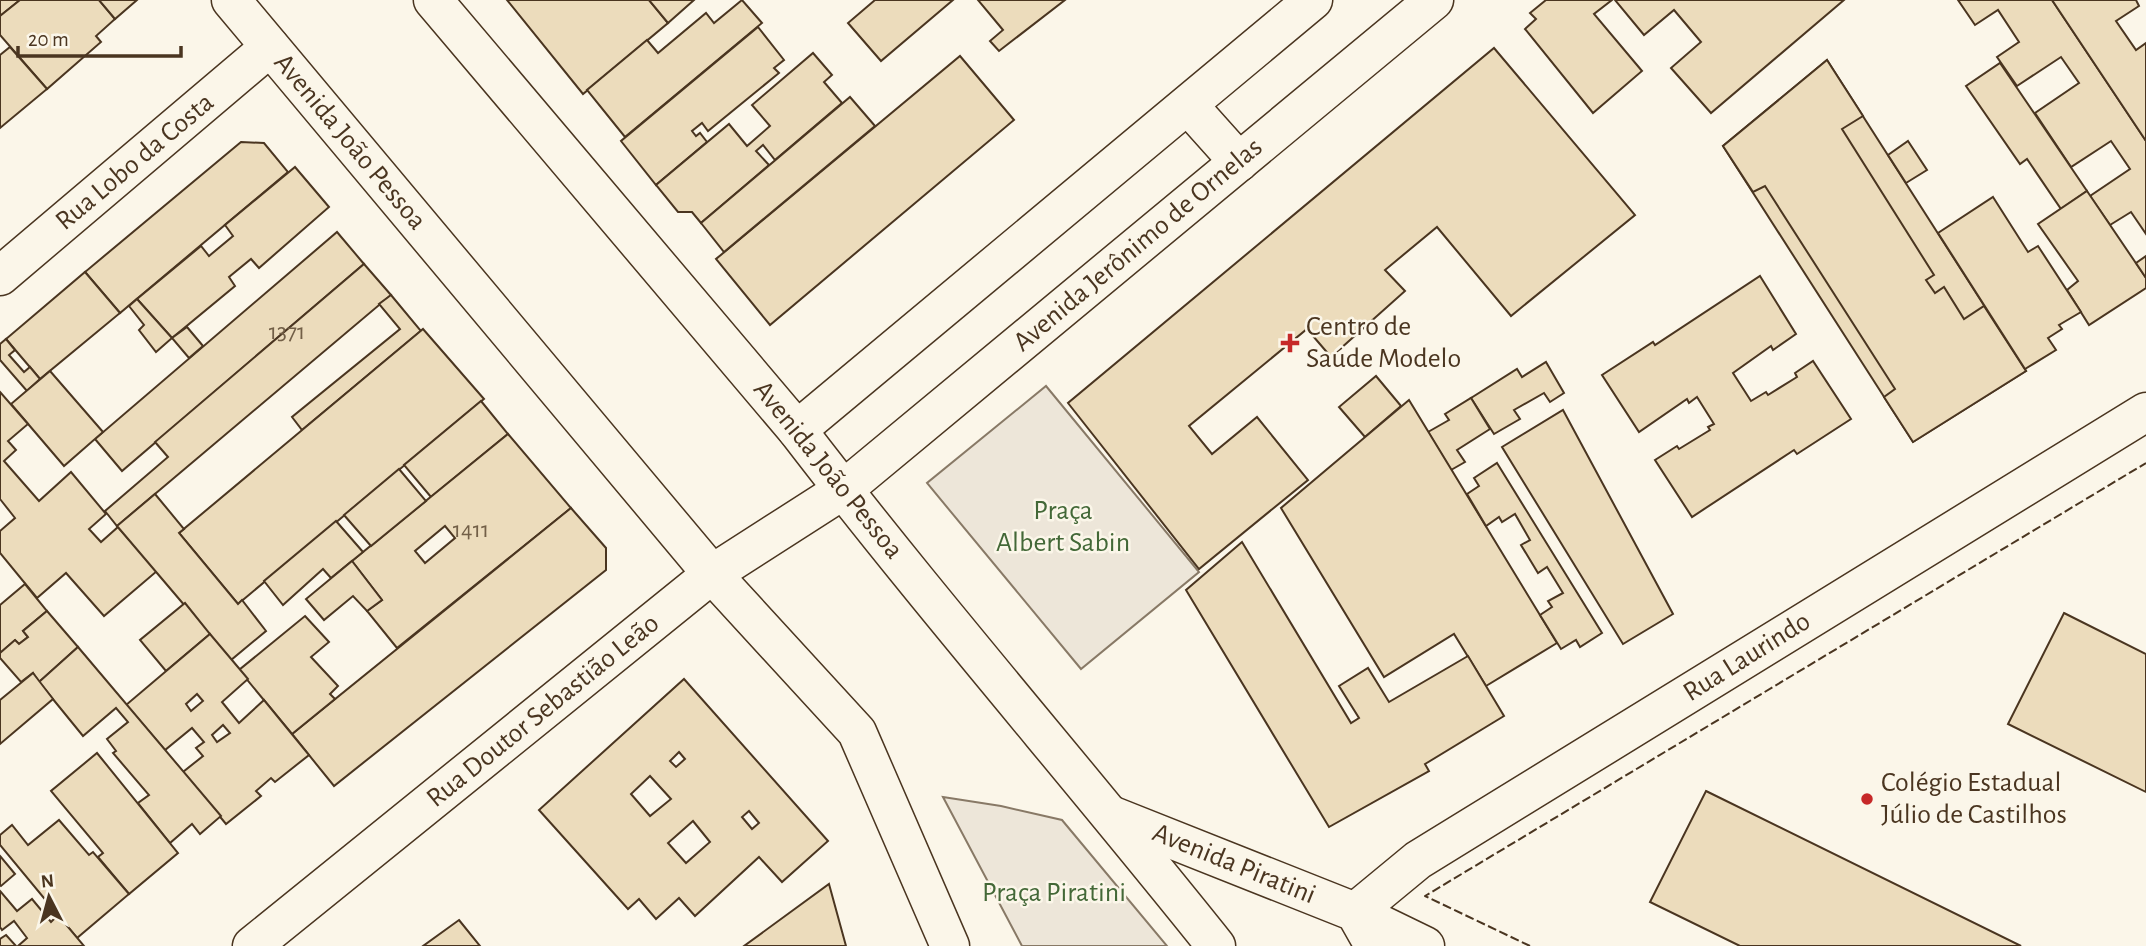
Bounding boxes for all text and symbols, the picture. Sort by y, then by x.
scale bar [18,14,180,58]
text: 20 m [28,29,69,50]
street label: Avenida João Pessoa [269,49,432,235]
street label: Rua Lobo da Costa [51,88,219,236]
street label: Avenida Jerônimo de Ornelas [1008,133,1268,357]
place label: Centro de Saúde Modelo [1306,313,1461,373]
house number: 1371 [269,320,305,344]
marker: Centro de Saúde Modelo [1280,333,1300,353]
street label: Avenida João Pessoa [748,376,908,564]
park label: Praça Albert Sabin [996,497,1130,557]
house number: 1411 [453,518,489,542]
street label: Rua Laurindo [1679,607,1815,707]
street label: Rua Doutor Sebastião Leão [422,609,664,813]
place label: Colégio Estadual Júlio de Castilhos [1881,769,2067,829]
marker: Colégio Estadual Júlio de Castilhos [1859,791,1875,807]
street label: Avenida Piratini [1148,819,1320,909]
north arrow [14,862,84,932]
text: N [40,871,55,892]
park label: Praça Piratini [982,879,1126,907]

